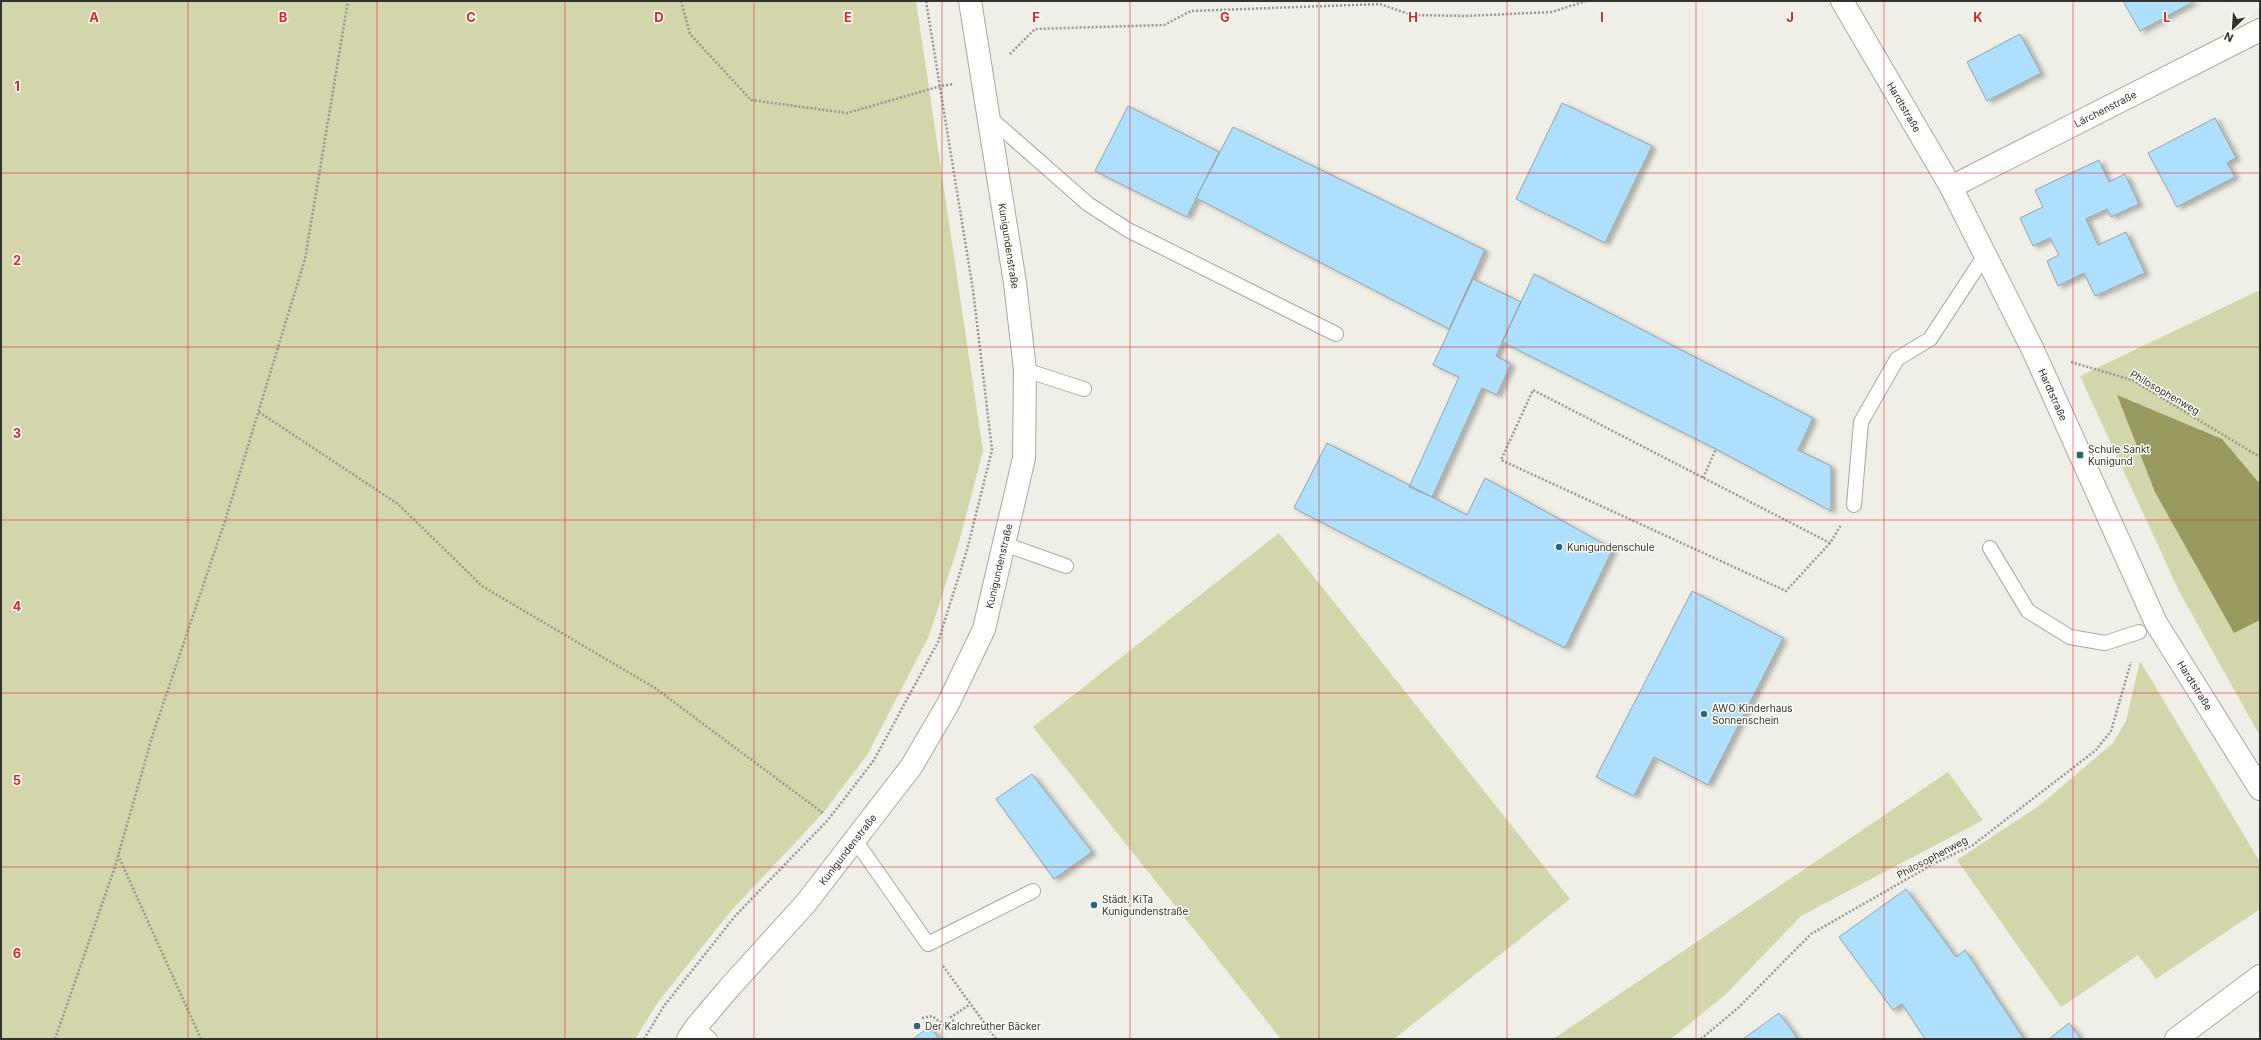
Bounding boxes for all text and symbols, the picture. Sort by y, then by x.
north arrow [2213,8,2253,48]
text: A [89,9,99,25]
text: B [279,9,288,25]
text: C [466,9,476,25]
text: D [654,9,664,25]
text: E [844,9,852,25]
text: F [1032,9,1040,25]
text: G [1220,9,1230,25]
text: H [1408,9,1418,25]
text: I [1600,9,1604,25]
text: J [1786,9,1794,25]
text: K [1973,9,1983,25]
text: L [2163,9,2171,25]
text: N [2222,29,2236,45]
text: 1 [14,78,20,94]
street label: Hardtstraße [1885,80,1924,134]
street label: Lärchenstraße [2072,88,2139,129]
street label: Kunigundenstraße [996,202,1022,290]
text: 2 [13,252,21,268]
street label: Hardtstraße [2036,367,2070,423]
street label: Philosophenweg [2128,367,2202,417]
text: 3 [13,425,21,441]
place label: Schule Sankt Kunigund [2088,443,2150,467]
marker: Schule Sankt Kunigund [2075,450,2085,460]
street label: Kunigundenstraße [983,522,1014,609]
place label: Kunigundenschule [1567,541,1655,553]
marker: Kunigundenschule [1554,542,1564,552]
text: 4 [13,598,22,614]
street label: Hardtstraße [2175,658,2215,712]
place label: AWO Kinderhaus Sonnenschein [1712,702,1792,726]
marker: AWO Kinderhaus Sonnenschein [1699,709,1709,719]
text: 5 [13,772,21,788]
street label: Kunigundenstraße [816,811,879,887]
street label: Philosophenweg [1895,833,1969,881]
place label: Städt. KiTa Kunigundenstraße [1102,893,1189,917]
marker: Städt. KiTa Kunigundenstraße [1089,900,1099,910]
text: 6 [13,945,21,961]
place label: Der Kalchreuther Bäcker [925,1020,1041,1032]
marker: Der Kalchreuther Bäcker [912,1021,922,1031]

